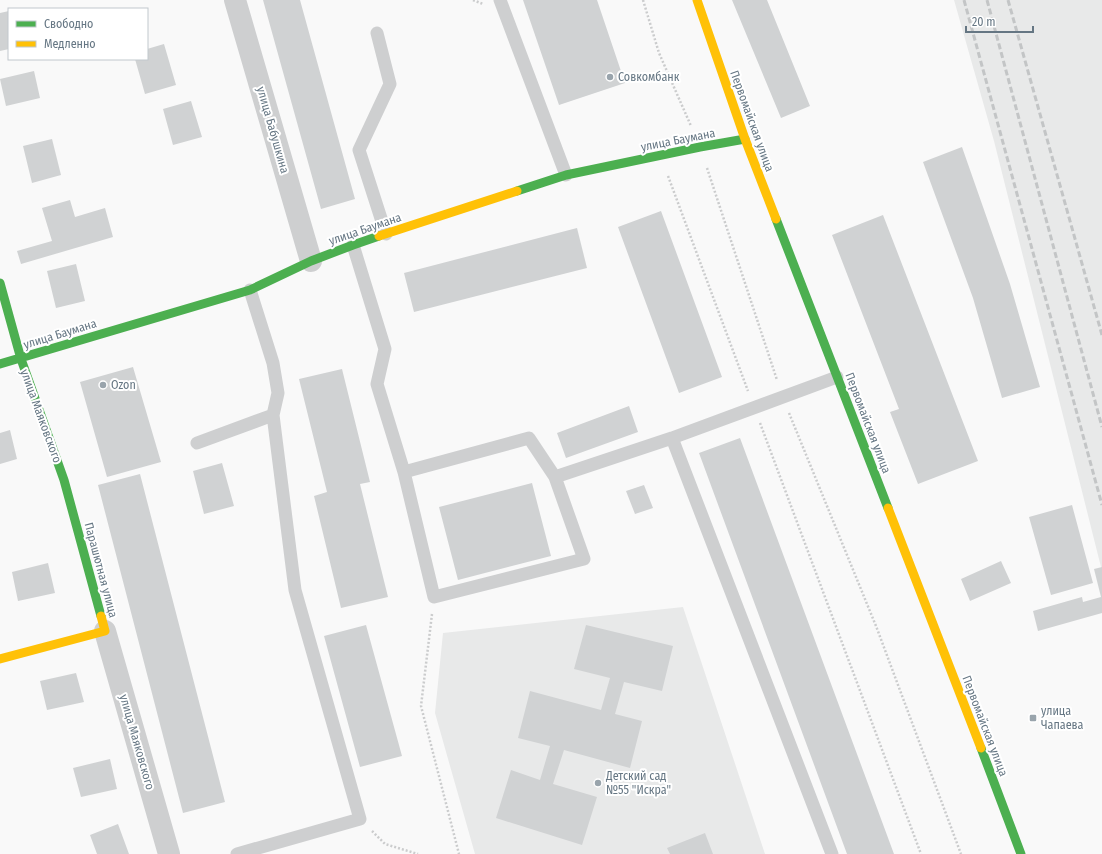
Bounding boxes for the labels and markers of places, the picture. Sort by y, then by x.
place label: Совкомбанк [618,70,680,84]
marker: Совкомбанк [605,72,615,82]
place label: Ozon [111,378,136,392]
marker: Ozon [98,380,108,390]
place label: улица Чапаева [1041,704,1084,732]
marker: улица Чапаева [1028,713,1038,723]
place label: Детский сад №55 "Искра" [605,769,671,797]
marker: Детский сад №55 "Искра" [593,778,603,788]

